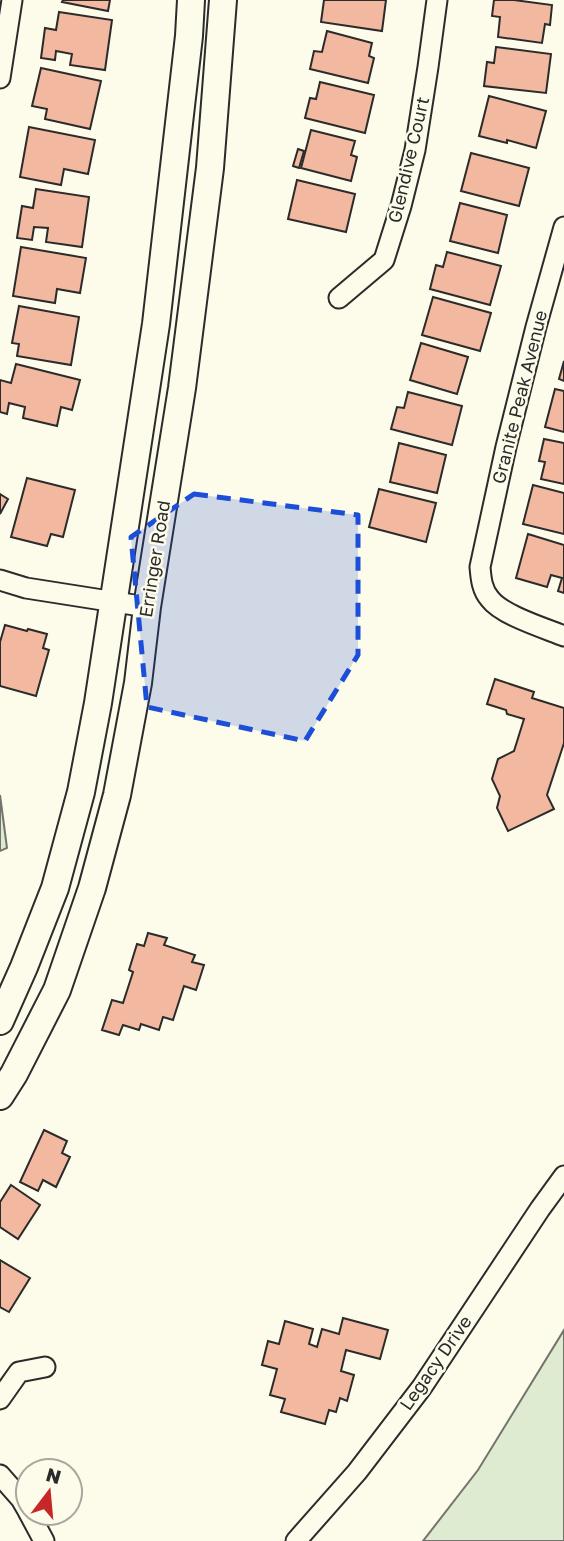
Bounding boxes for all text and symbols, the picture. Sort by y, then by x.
street label: Glendive Court [383,95,433,225]
street label: Granite Peak Avenue [487,308,551,486]
street label: Erringer Road [134,499,174,619]
street label: Legacy Drive [395,1311,476,1414]
north arrow [14,1457,84,1527]
text: N [44,1462,64,1488]

